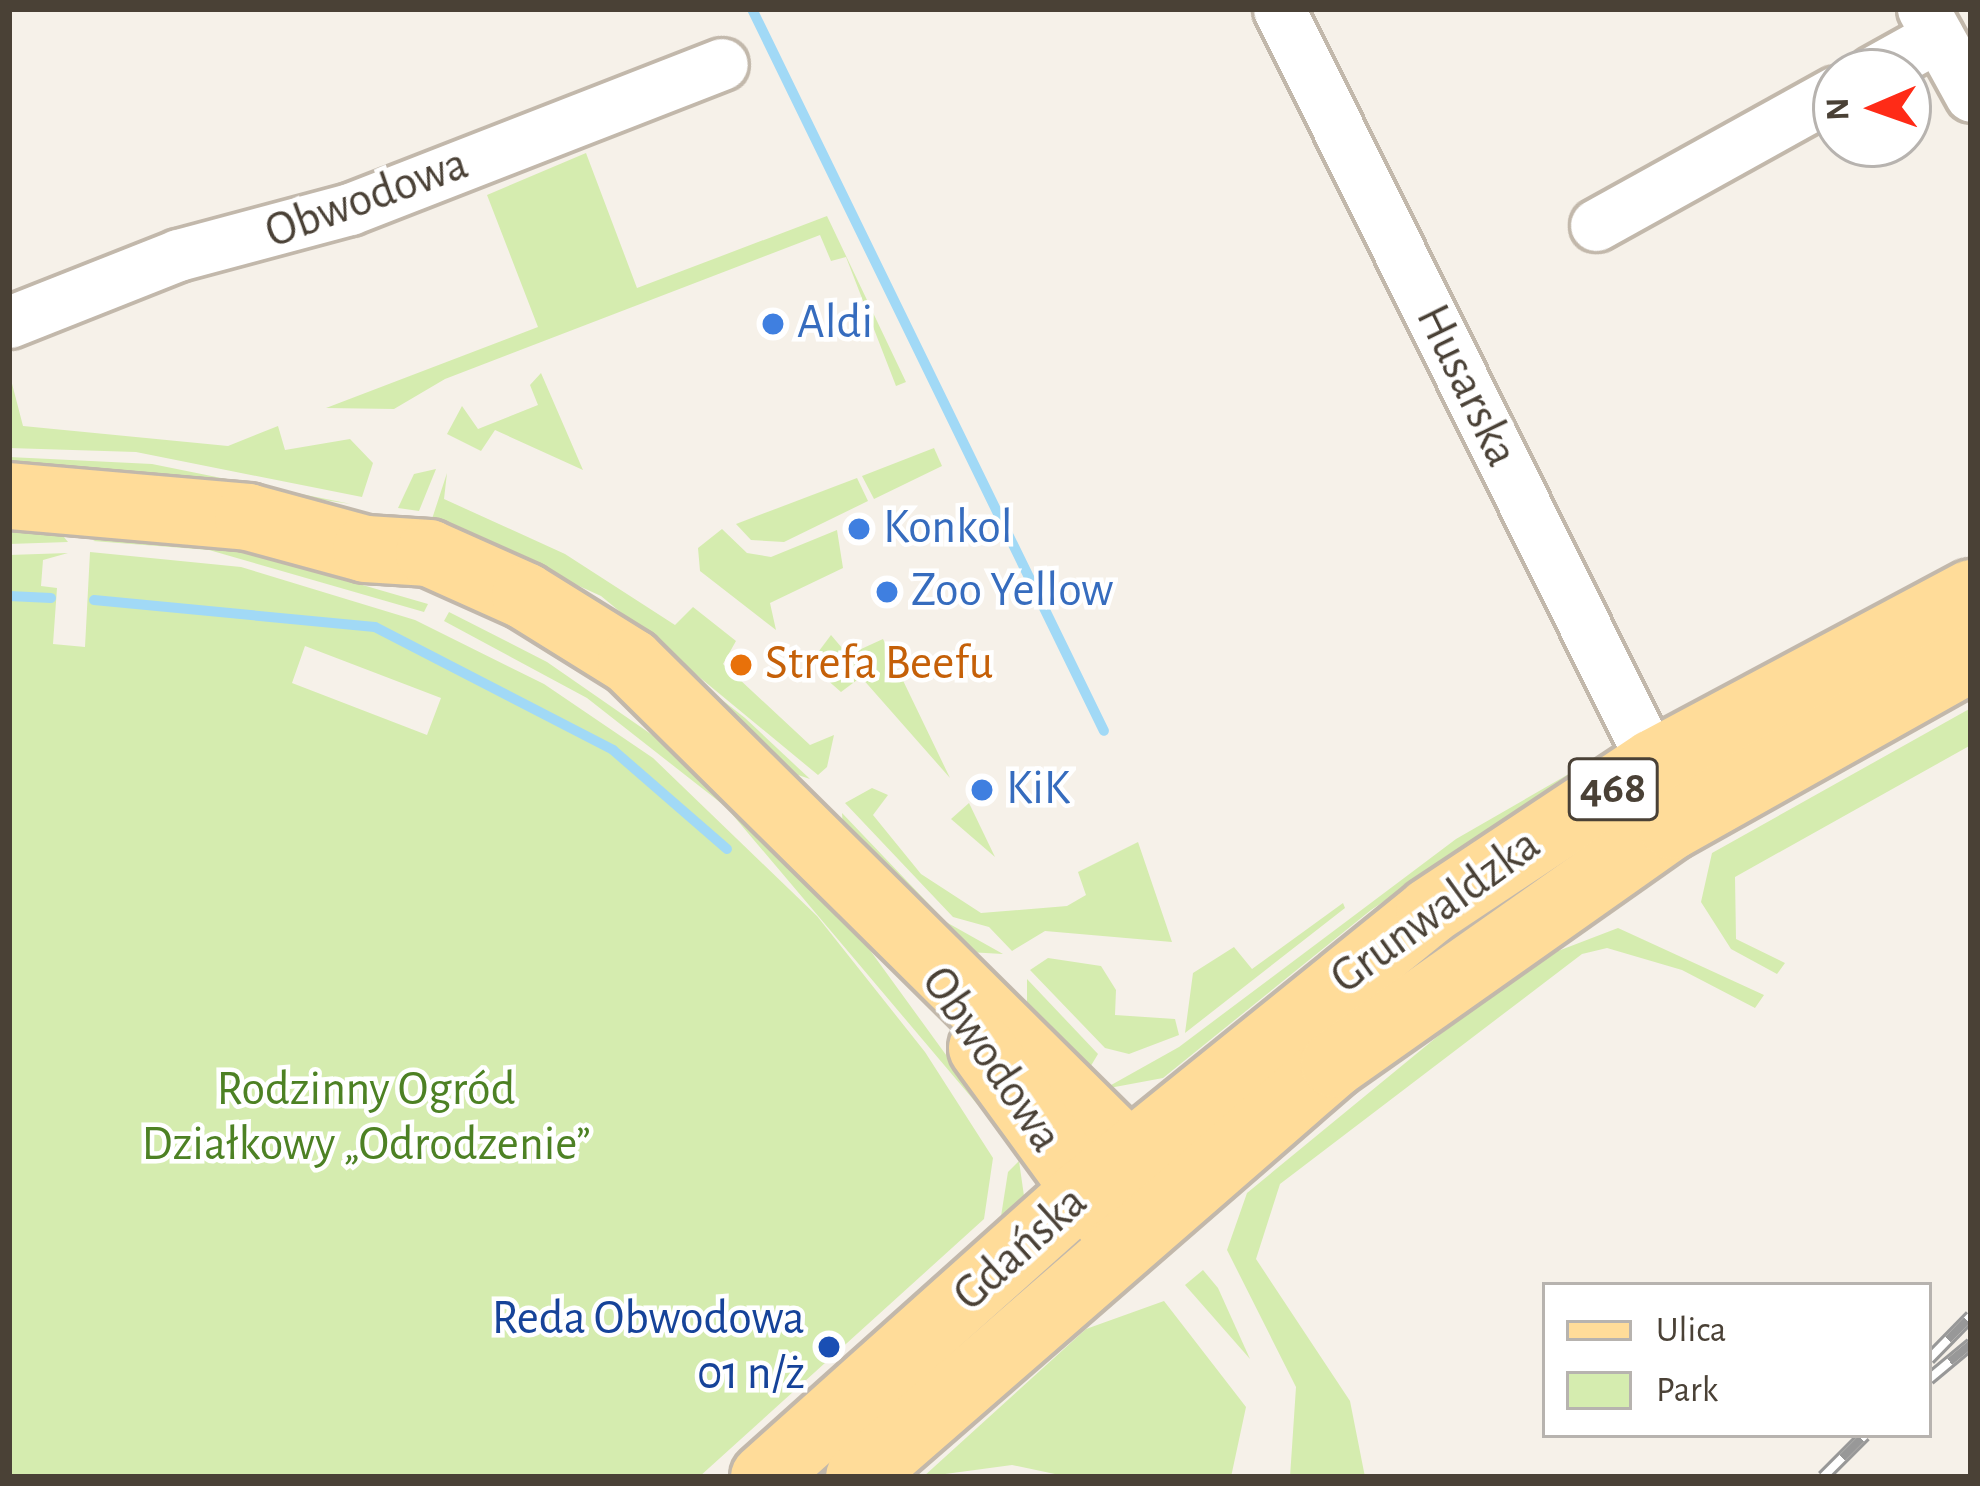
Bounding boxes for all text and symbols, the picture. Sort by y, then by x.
north arrow [1812,48,1932,168]
text: N [1822,97,1855,121]
street label: Obwodowa [258,136,476,262]
place label: Aldi [797,295,873,353]
street label: Husarska [1402,296,1530,476]
marker: Aldi [760,311,786,337]
place label: Konkol [883,500,1013,558]
marker: Konkol [846,516,872,542]
place label: Zoo Yellow [911,563,1113,621]
marker: Zoo Yellow [874,579,900,605]
place label: Strefa Beefu [765,636,993,694]
marker: Strefa Beefu [728,652,754,678]
road number: 468 [1565,750,1661,828]
place label: KiK [1006,761,1070,819]
marker: KiK [969,777,995,803]
street label: Grunwaldzka [1320,817,1552,1007]
street label: Obwodowa [908,956,1074,1164]
park label: Rodzinny Ogród Działkowy „Odrodzenie” [141,1061,591,1174]
street label: Gdańska [942,1174,1100,1324]
legend [1542,1282,1932,1438]
place label: Reda Obwodowa 01 n/ż [492,1290,805,1403]
text: Ulica [1656,1312,1726,1348]
marker: Reda Obwodowa 01 n/ż [816,1334,842,1360]
text: Park [1656,1372,1718,1408]

